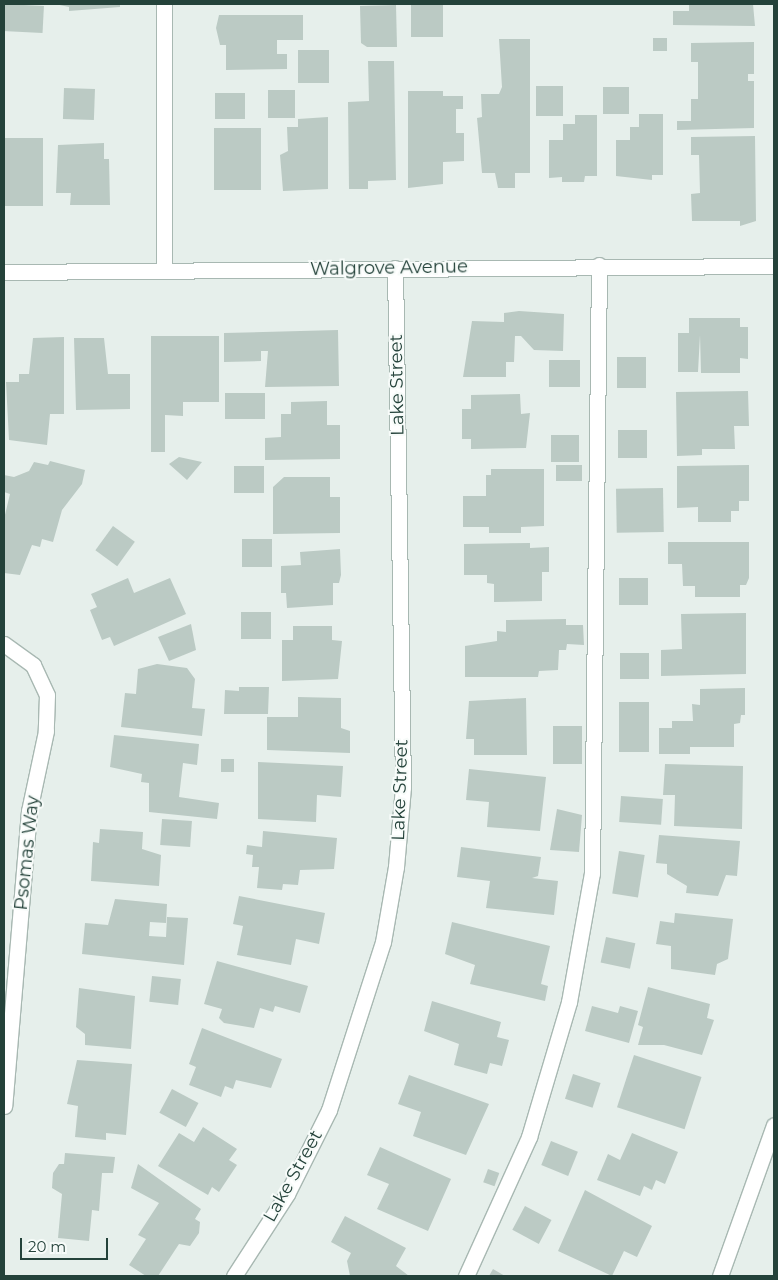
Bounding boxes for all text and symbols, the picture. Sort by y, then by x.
street label: Walgrove Avenue [310,256,468,280]
street label: Lake Street [385,334,409,436]
street label: Lake Street [387,739,413,841]
street label: Psomas Way [10,795,44,911]
street label: Lake Street [259,1126,327,1226]
scale bar [22,1228,110,1260]
text: 20 m [28,1237,66,1256]

